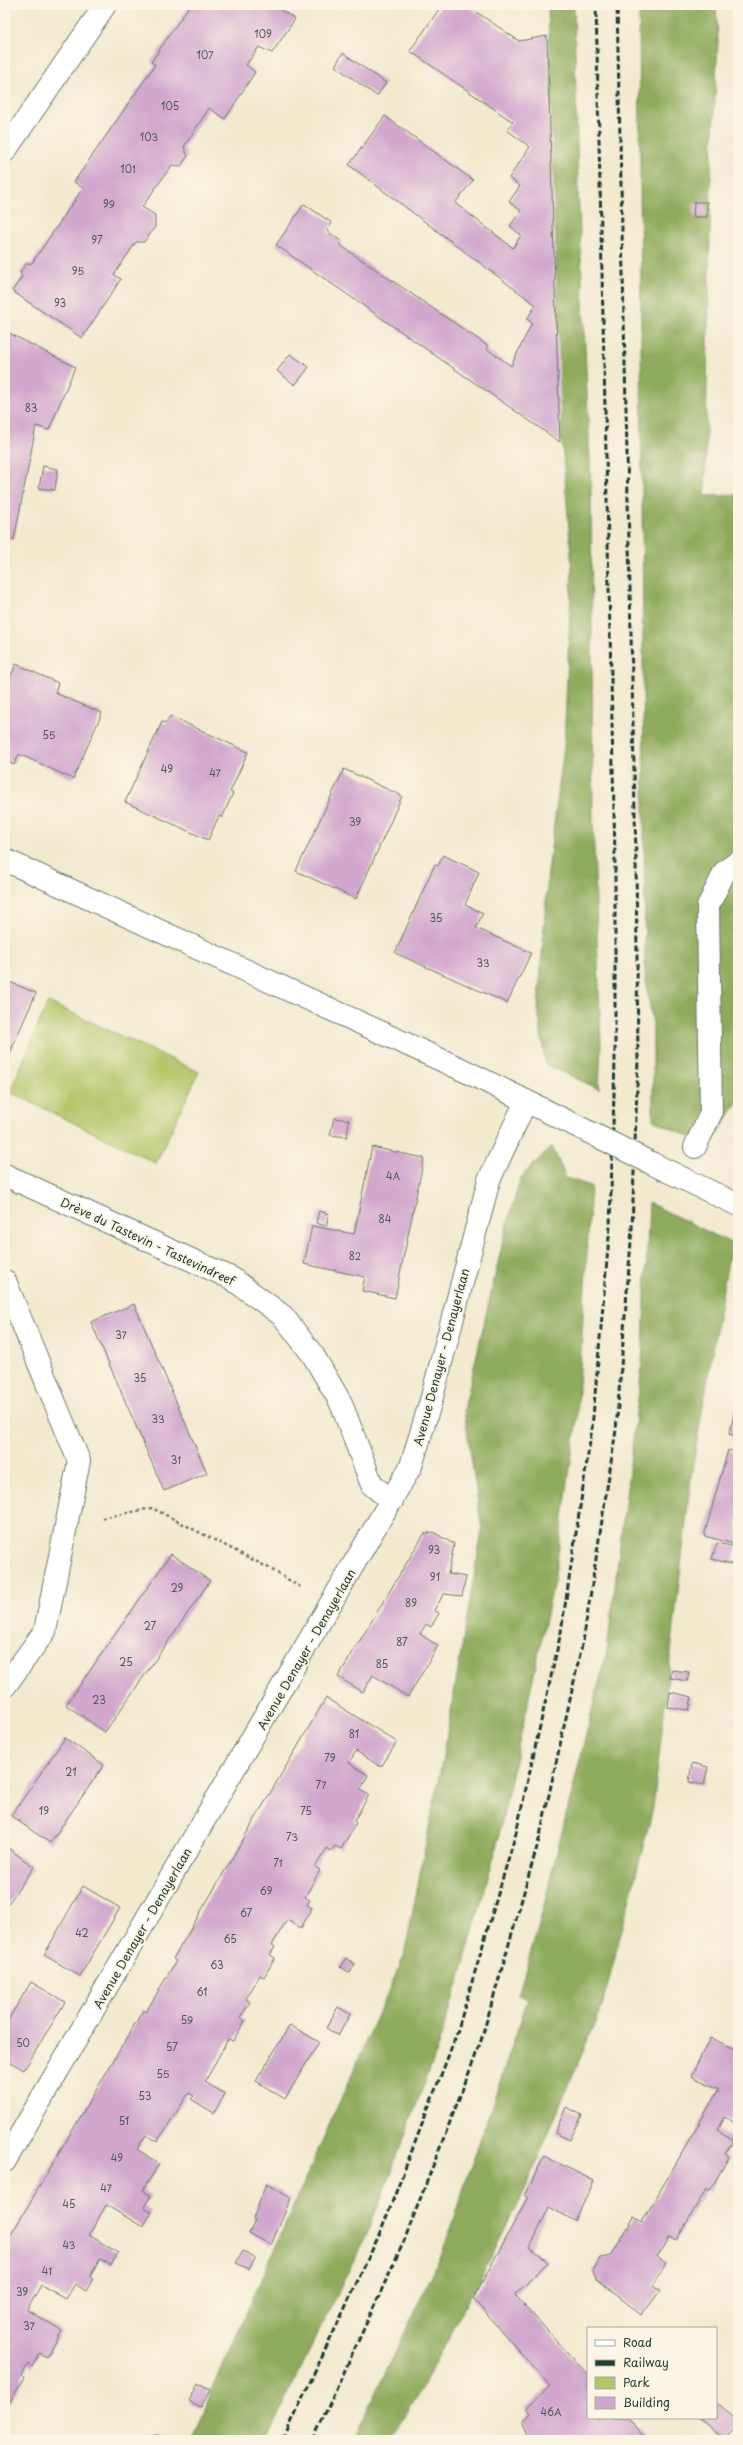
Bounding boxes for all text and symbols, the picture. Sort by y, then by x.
house number: 109 [254,26,272,41]
house number: 107 [196,47,214,62]
house number: 105 [161,98,179,113]
house number: 103 [140,129,158,144]
house number: 101 [120,161,136,176]
house number: 99 [103,196,115,211]
house number: 97 [91,232,103,247]
house number: 95 [72,263,84,278]
house number: 93 [54,295,66,310]
house number: 83 [25,400,37,415]
house number: 55 [43,727,56,742]
house number: 49 [161,761,173,776]
house number: 47 [209,765,222,780]
house number: 39 [349,814,361,829]
house number: 35 [430,910,442,925]
house number: 33 [476,955,490,970]
house number: 4A [386,1168,400,1183]
street label: Drève du Tastevin - Tastevindreef [58,1193,239,1290]
house number: 84 [379,1211,392,1226]
house number: 82 [349,1248,361,1263]
street label: Avenue Denayer - Denayerlaan [409,1266,473,1448]
house number: 37 [115,1327,128,1342]
house number: 35 [134,1370,146,1385]
house number: 33 [151,1411,165,1426]
house number: 31 [171,1452,181,1467]
house number: 93 [428,1542,440,1557]
street label: Avenue Denayer - Denayerlaan [252,1565,360,1733]
house number: 91 [430,1569,440,1584]
house number: 29 [171,1580,184,1595]
house number: 89 [405,1595,417,1610]
house number: 27 [144,1618,157,1633]
house number: 87 [396,1634,408,1649]
house number: 25 [119,1654,133,1669]
house number: 85 [376,1656,388,1671]
house number: 23 [92,1692,106,1707]
house number: 81 [349,1726,359,1741]
house number: 79 [324,1750,336,1765]
house number: 21 [65,1764,77,1779]
house number: 77 [315,1777,327,1792]
house number: 19 [39,1803,49,1818]
house number: 75 [300,1803,312,1818]
house number: 73 [286,1829,298,1844]
street label: Avenue Denayer - Denayerlaan [88,1844,196,2012]
house number: 71 [273,1855,283,1870]
house number: 69 [260,1883,272,1898]
house number: 67 [240,1905,252,1920]
house number: 42 [75,1925,89,1940]
house number: 65 [223,1931,237,1946]
house number: 63 [210,1957,224,1972]
house number: 61 [196,1984,208,1999]
house number: 59 [181,2012,193,2027]
house number: 50 [16,2035,30,2050]
house number: 57 [166,2039,178,2054]
house number: 55 [157,2066,170,2081]
house number: 53 [139,2088,151,2103]
house number: 51 [119,2113,129,2128]
house number: 49 [111,2150,123,2165]
house number: 47 [100,2180,113,2195]
house number: 45 [63,2196,75,2211]
house number: 43 [63,2237,76,2252]
house number: 41 [42,2263,52,2278]
house number: 39 [16,2284,28,2299]
house number: 37 [23,2318,36,2333]
legend [587,2327,717,2419]
text: Road [623,2333,652,2351]
text: Railway [623,2353,669,2371]
text: Park [623,2373,650,2391]
text: Building [623,2393,670,2411]
house number: 46A [540,2404,562,2419]

